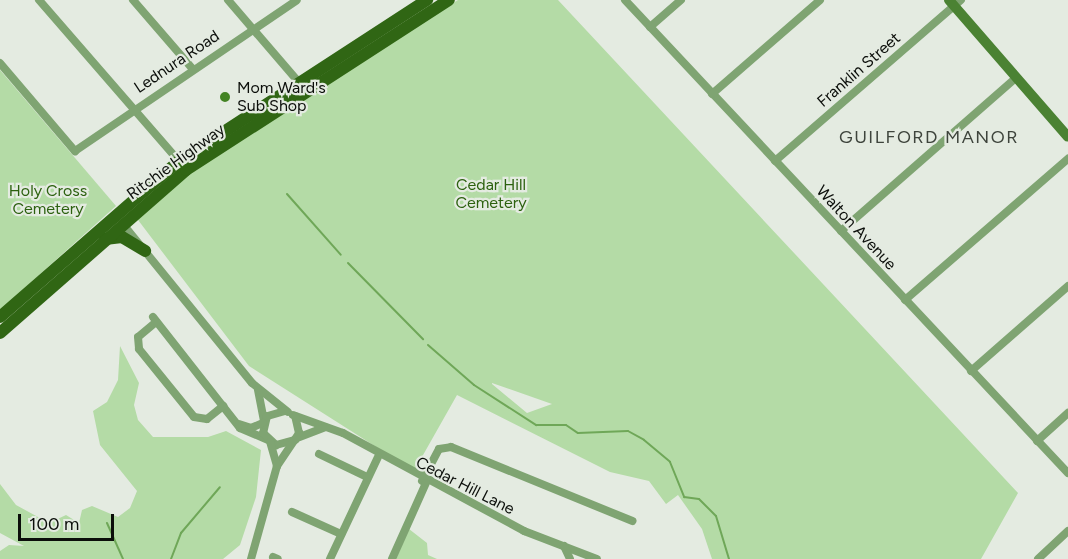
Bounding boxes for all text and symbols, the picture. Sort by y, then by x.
street label: Lednura Road [131,26,223,98]
street label: Franklin Street [814,29,904,111]
place label: Mom Ward's Sub Shop [237,78,326,116]
marker: Mom Ward's Sub Shop [218,90,232,104]
street label: Ritchie Highway [123,120,229,204]
district label: GUILFORD MANOR [839,126,1019,148]
park label: Cedar Hill Cemetery [455,175,527,213]
park label: Holy Cross Cemetery [9,181,87,219]
street label: Walton Avenue [812,182,900,274]
street label: Cedar Hill Lane [413,453,517,519]
scale bar [21,502,117,540]
text: 100 m [29,513,79,535]

